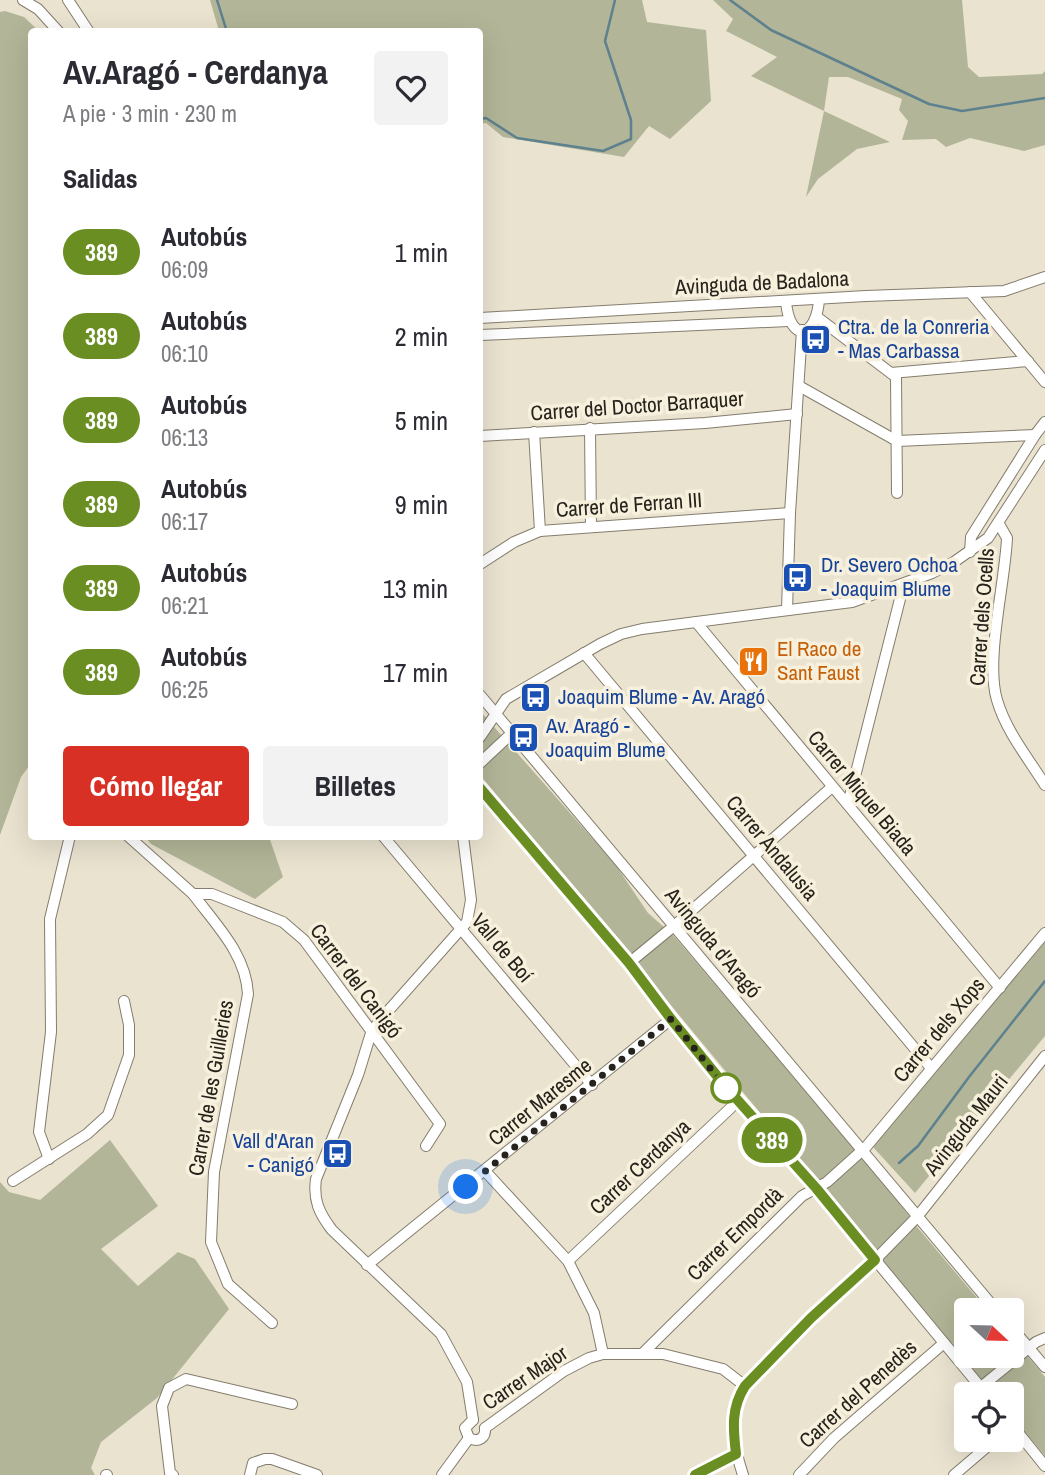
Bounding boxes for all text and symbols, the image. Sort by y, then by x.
text: Av.Aragó - Cerdanya [63,50,328,94]
button: heart [374,51,448,125]
text: A pie · 3 min · 230 m [63,98,237,129]
text: Salidas [63,161,138,196]
text: Autobús [161,219,247,254]
text: 1 min [395,235,448,270]
text: 389 [85,236,118,268]
text: 06:09 [161,254,208,285]
street label: Avinguda de Badalona [673,263,850,302]
text: Autobús [161,303,247,338]
place label: Ctra. de la Conreria - Mas Carbassa [838,312,990,365]
text: 2 min [395,319,448,354]
text: 389 [85,320,118,352]
bus stop icon: Ctra. de la Conreria - Mas Carbassa [798,322,832,356]
text: 06:10 [161,338,208,369]
street label: Carrer del Doctor Barraquer [530,384,745,427]
text: Autobús [161,387,247,422]
text: 5 min [395,403,448,438]
text: 389 [85,404,118,436]
text: 06:13 [161,422,208,453]
text: Autobús [161,471,247,506]
street label: Carrer de Ferran III [555,485,703,524]
text: 9 min [395,487,448,522]
text: 389 [85,488,118,520]
text: 06:17 [161,506,208,537]
street label: Carrer dels Ocells [962,547,1001,687]
place label: Dr. Severo Ochoa - Joaquim Blume [821,550,958,603]
text: Autobús [161,555,247,590]
bus stop icon: Dr. Severo Ochoa - Joaquim Blume [781,560,815,594]
text: 13 min [383,571,448,606]
text: 389 [85,572,118,604]
text: 06:21 [161,590,208,621]
place label: El Raco de Sant Faust [777,634,861,687]
text: Autobús [161,639,247,674]
restaurant icon: El Raco de Sant Faust [737,644,771,678]
text: 17 min [383,655,448,690]
text: 389 [85,656,118,688]
text: 06:25 [161,674,208,705]
bus stop icon: Joaquim Blume - Av. Aragó [518,680,552,714]
place label: Joaquim Blume - Av. Aragó [558,682,765,711]
place label: Av. Aragó - Joaquim Blume [545,711,666,764]
bus stop icon: Av. Aragó - Joaquim Blume [506,721,540,755]
street label: Carrer Miquel Biada [801,724,924,862]
button: Cómo llegar [63,746,249,826]
button: Billetes [263,746,448,826]
street label: Carrer Andalusia [720,789,825,907]
street label: Avinguda d'Aragó [658,880,768,1004]
street label: Vall de Boí [465,907,540,989]
street label: Carrer del Canigó [304,917,409,1044]
street label: Carrer dels Xops [886,971,991,1088]
street label: Carrer de les Guilleries [181,998,240,1178]
street label: Carrer Maresme [482,1051,598,1152]
street label: Avinguda Mauri [916,1068,1014,1182]
unlabelled marker [711,1073,741,1103]
street label: Carrer Cerdanya [583,1112,697,1221]
line badge: 389 [732,1117,812,1163]
text: 389 [756,1124,788,1156]
place label: Vall d'Aran - Canigó [233,1126,314,1179]
bus stop icon: Vall d'Aran - Canigó [320,1136,354,1170]
your location [448,1169,483,1204]
street label: Carrer Empordà [680,1180,789,1287]
north arrow [954,1298,1024,1368]
map controls [954,1298,1024,1452]
street label: Carrer del Penedès [792,1333,923,1454]
street label: Carrer Major [477,1338,573,1417]
button: locate [954,1382,1024,1452]

